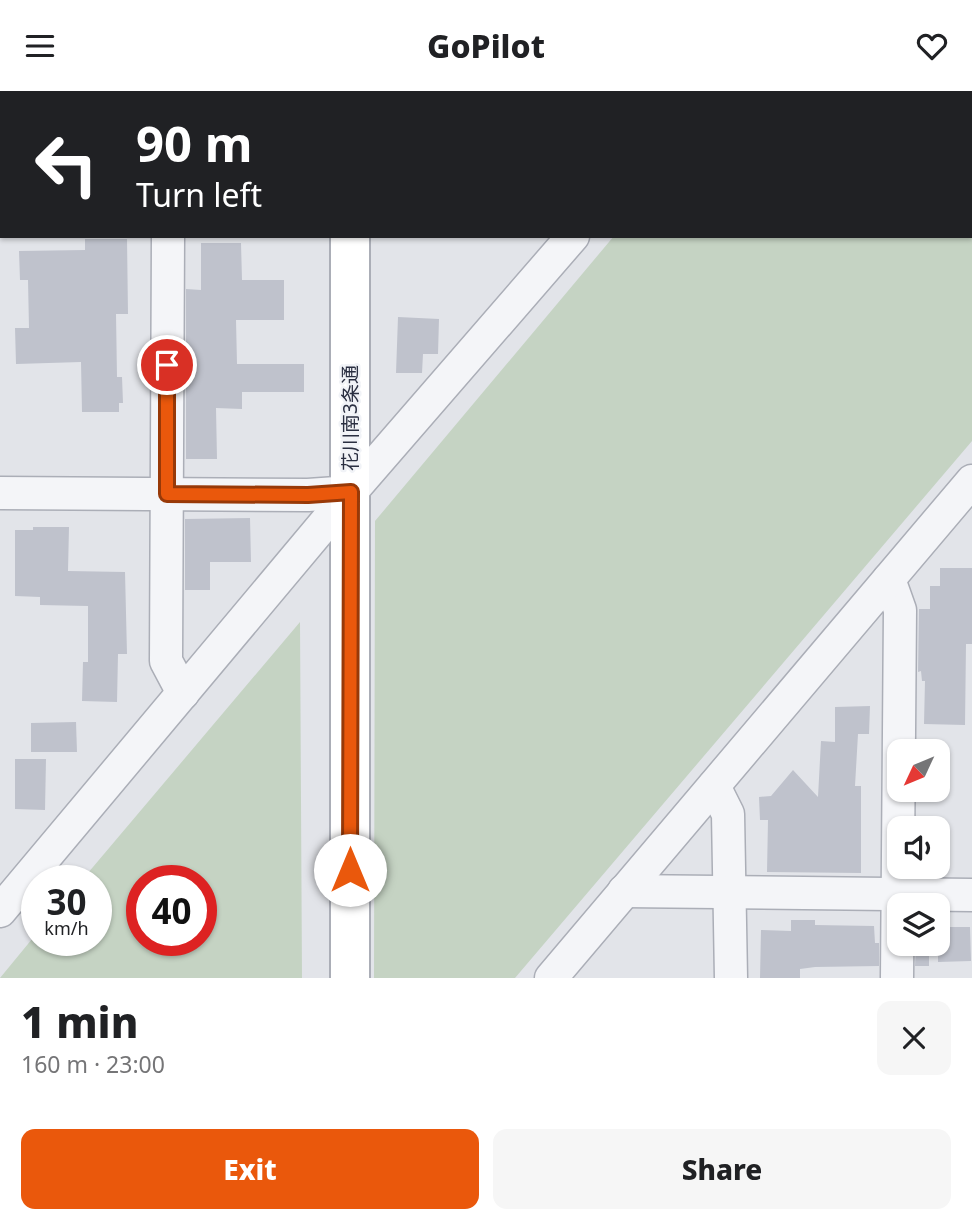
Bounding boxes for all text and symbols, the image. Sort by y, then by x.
text: GoPilot [427,24,545,67]
icon: menu [21,27,59,65]
icon: heart [913,27,951,65]
text: 90 m [136,110,253,176]
icon: left [21,119,112,210]
text: Turn left [136,173,262,216]
pin [137,335,197,395]
icon: arrive [148,346,186,384]
street label: 花川南3条通 [337,365,363,471]
north arrow [887,739,950,801]
map controls [887,739,950,956]
button: sound [887,816,950,879]
position arrow [313,833,387,907]
speed limit sign: 40 [126,865,217,956]
text: 30 [46,878,87,925]
button: layers [887,893,950,956]
text: km/h [44,916,89,940]
text: 1 min [21,993,138,1050]
button: close [877,1001,951,1075]
text: 160 m · 23:00 [21,1048,165,1080]
button: Exit [21,1129,479,1209]
button: Share [493,1129,951,1209]

